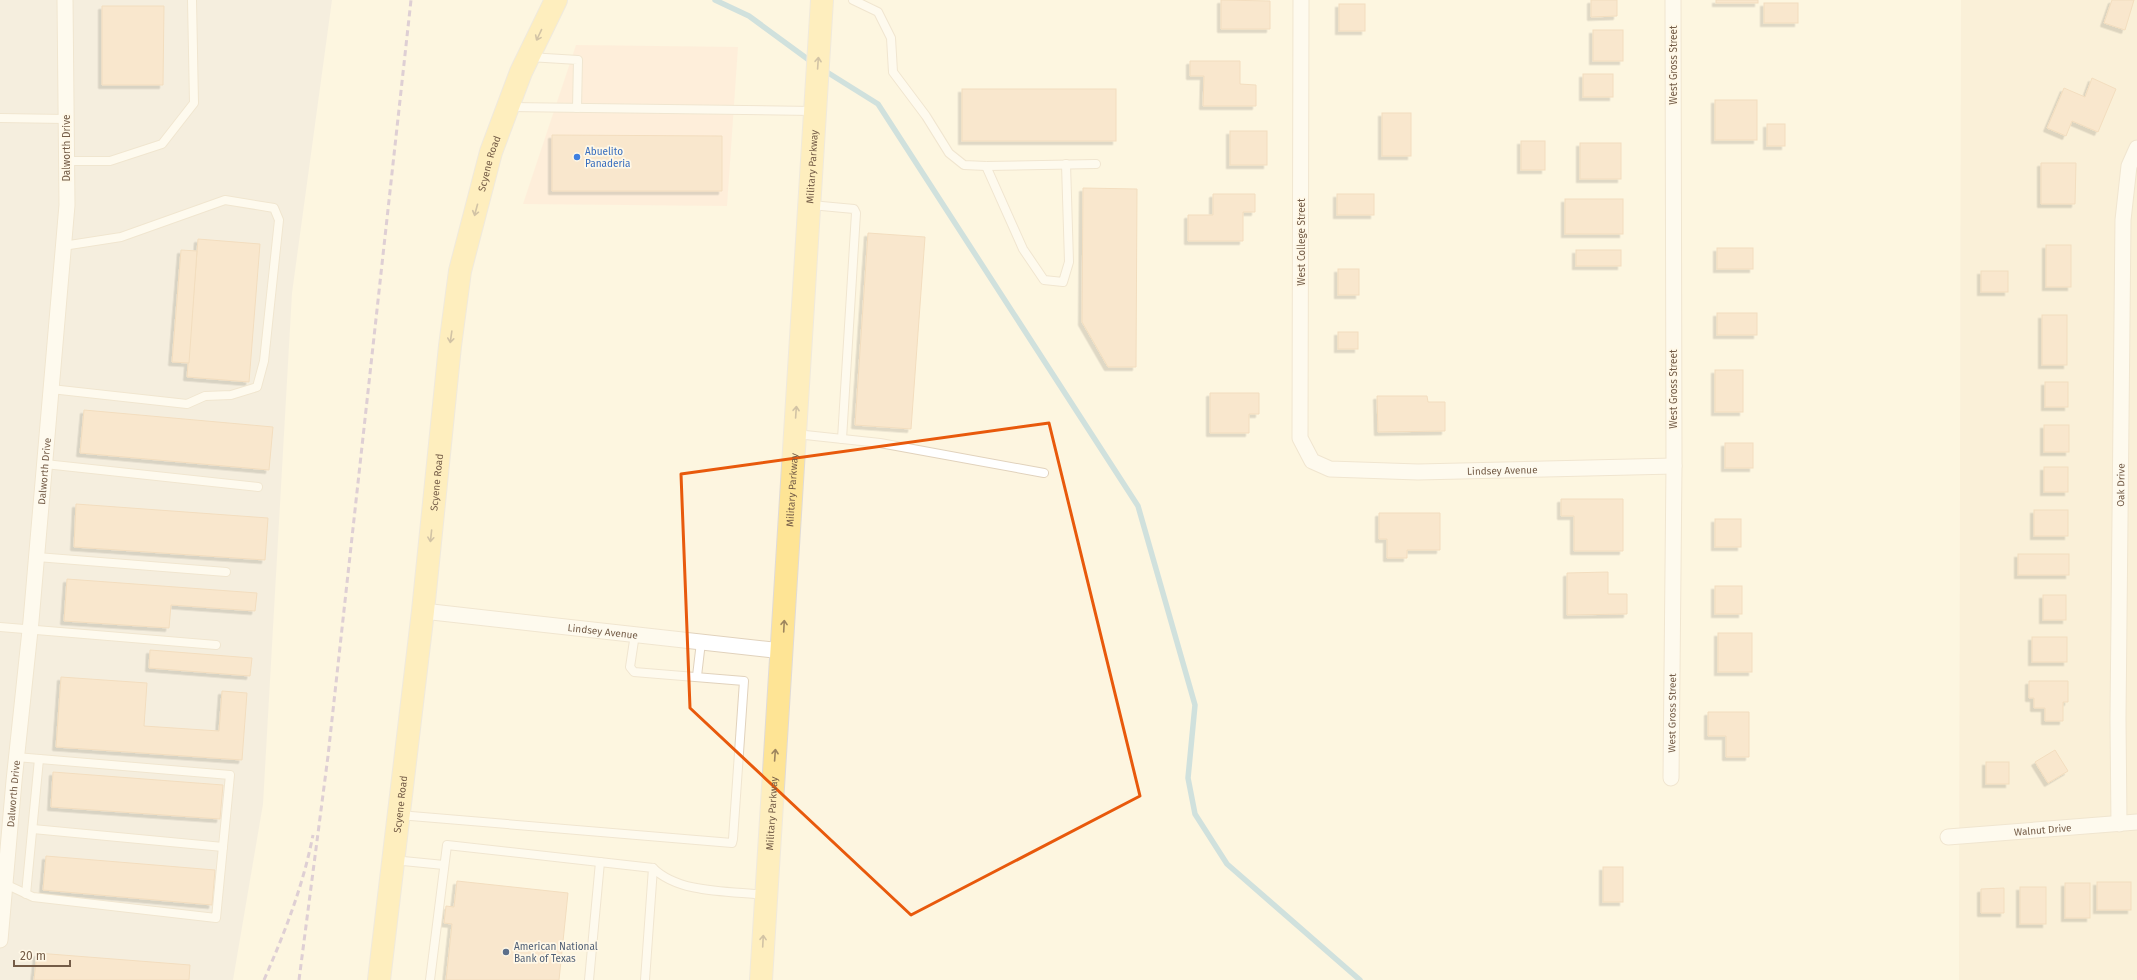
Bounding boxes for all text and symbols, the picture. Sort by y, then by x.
street label: West Gross Street [1668,25,1680,105]
one-way arrow [535,29,542,41]
one-way arrow [814,57,821,70]
street label: Dalworth Drive [61,114,73,182]
street label: Military Parkway [804,129,821,204]
street label: Scyene Road [476,134,504,193]
place label: Abuelito Panaderia [585,146,631,170]
marker: Abuelito Panaderia [572,152,582,162]
street label: West College Street [1296,198,1308,286]
one-way arrow [472,203,479,216]
one-way arrow [447,330,455,343]
street label: West Gross Street [1668,349,1680,429]
one-way arrow [793,406,800,419]
street label: Dalworth Drive [36,437,54,505]
street label: Scyene Road [428,453,446,512]
street label: Military Parkway [784,453,801,527]
street label: Oak Drive [2115,463,2128,507]
street label: Lindsey Avenue [1467,464,1538,478]
one-way arrow [427,529,434,542]
one-way arrow [780,620,787,633]
street label: Lindsey Avenue [567,622,639,642]
street label: West Gross Street [1666,673,1679,753]
one-way arrow [772,749,779,762]
street label: Dalworth Drive [5,760,23,828]
street label: Scyene Road [392,775,410,834]
street label: Military Parkway [764,776,781,851]
street label: Walnut Drive [2014,822,2072,839]
one-way arrow [760,935,767,948]
place label: American National Bank of Texas [514,941,598,965]
scale bar [14,942,70,968]
marker: American National Bank of Texas [501,947,511,957]
text: 20 m [20,949,46,963]

